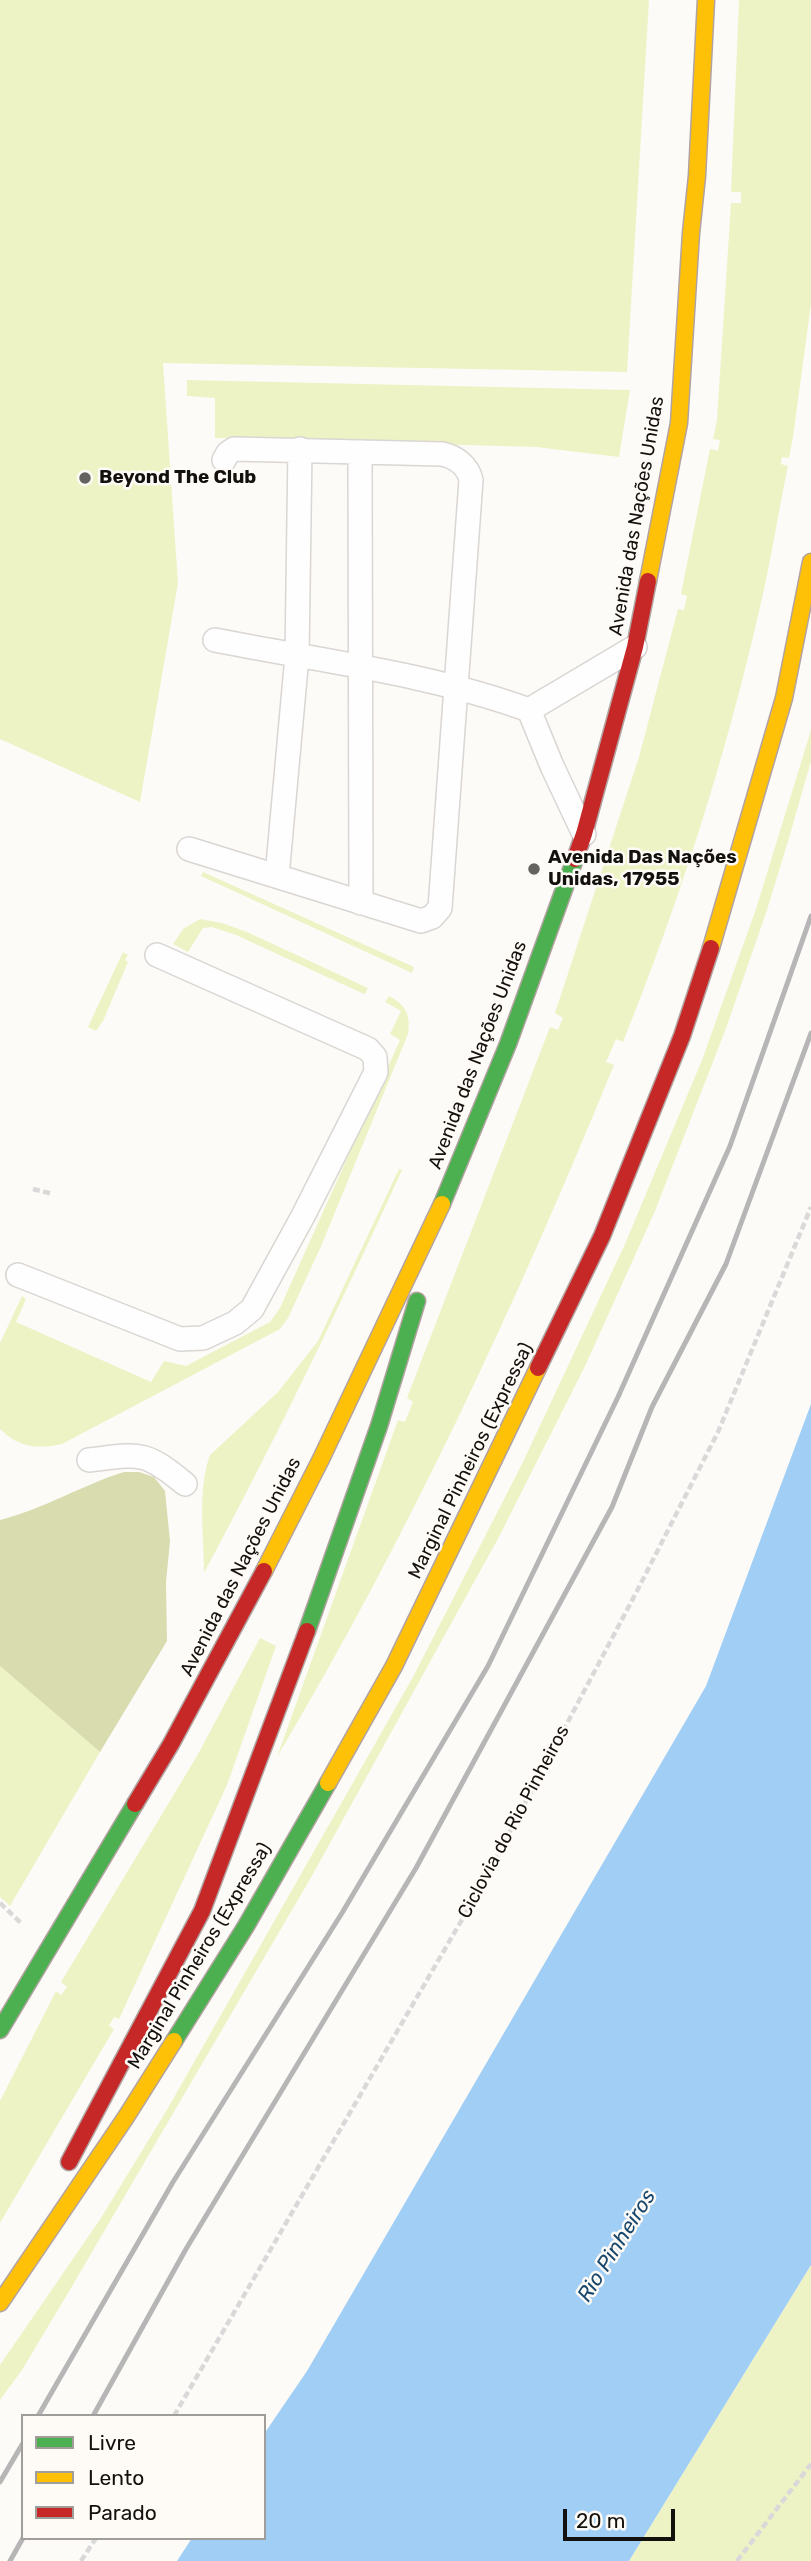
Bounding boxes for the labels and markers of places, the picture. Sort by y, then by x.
place label: Beyond The Club [99,467,256,489]
marker: Beyond The Club [77,470,93,486]
place label: Avenida Das Nações Unidas, 17955 [548,847,737,891]
marker: Avenida Das Nações Unidas, 17955 [526,861,542,877]

